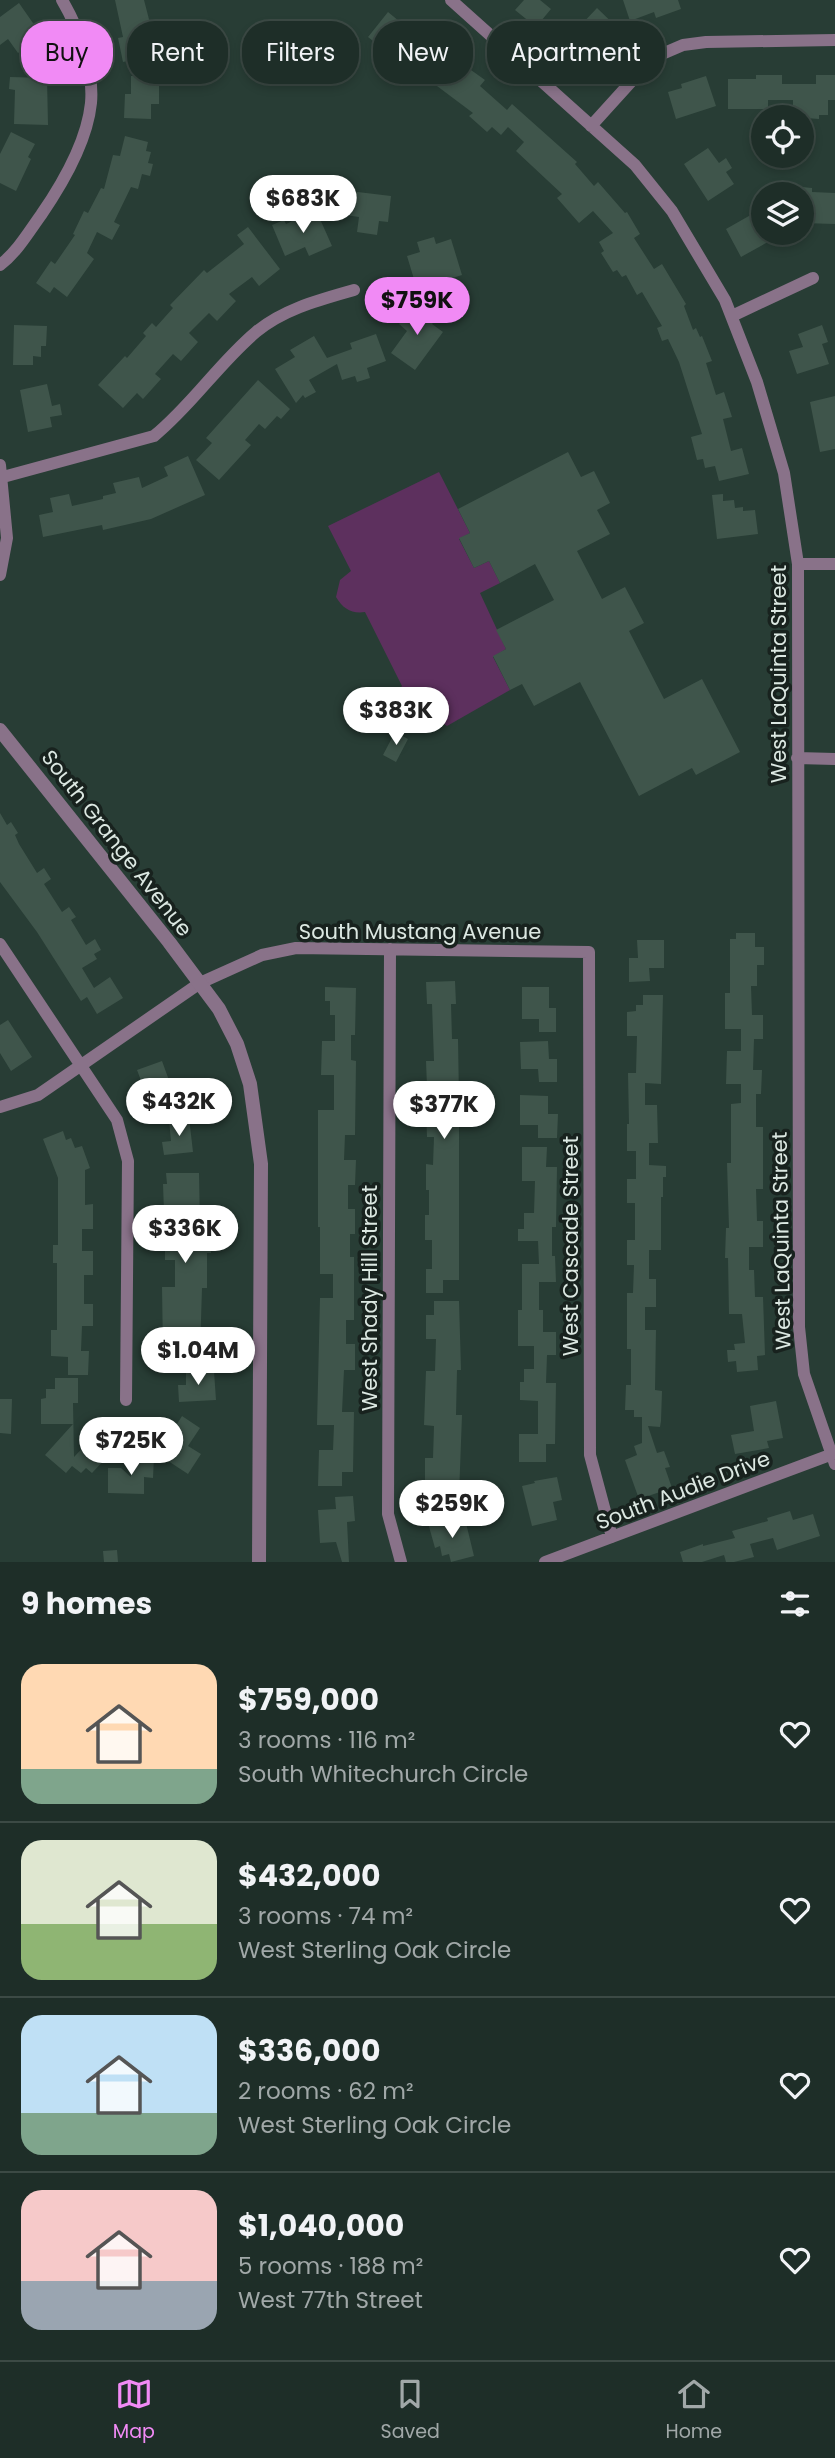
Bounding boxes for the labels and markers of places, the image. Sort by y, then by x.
pin: $683K [254,176,352,235]
pin: $759K [368,278,466,337]
pin: $383K [347,688,445,747]
pin: $432K [130,1078,228,1138]
pin: $377K [395,1082,493,1141]
pin: $336K [136,1206,234,1265]
pin: $1.04M [141,1328,255,1387]
pin: $725K [82,1418,180,1477]
pin: $259K [403,1480,501,1540]

